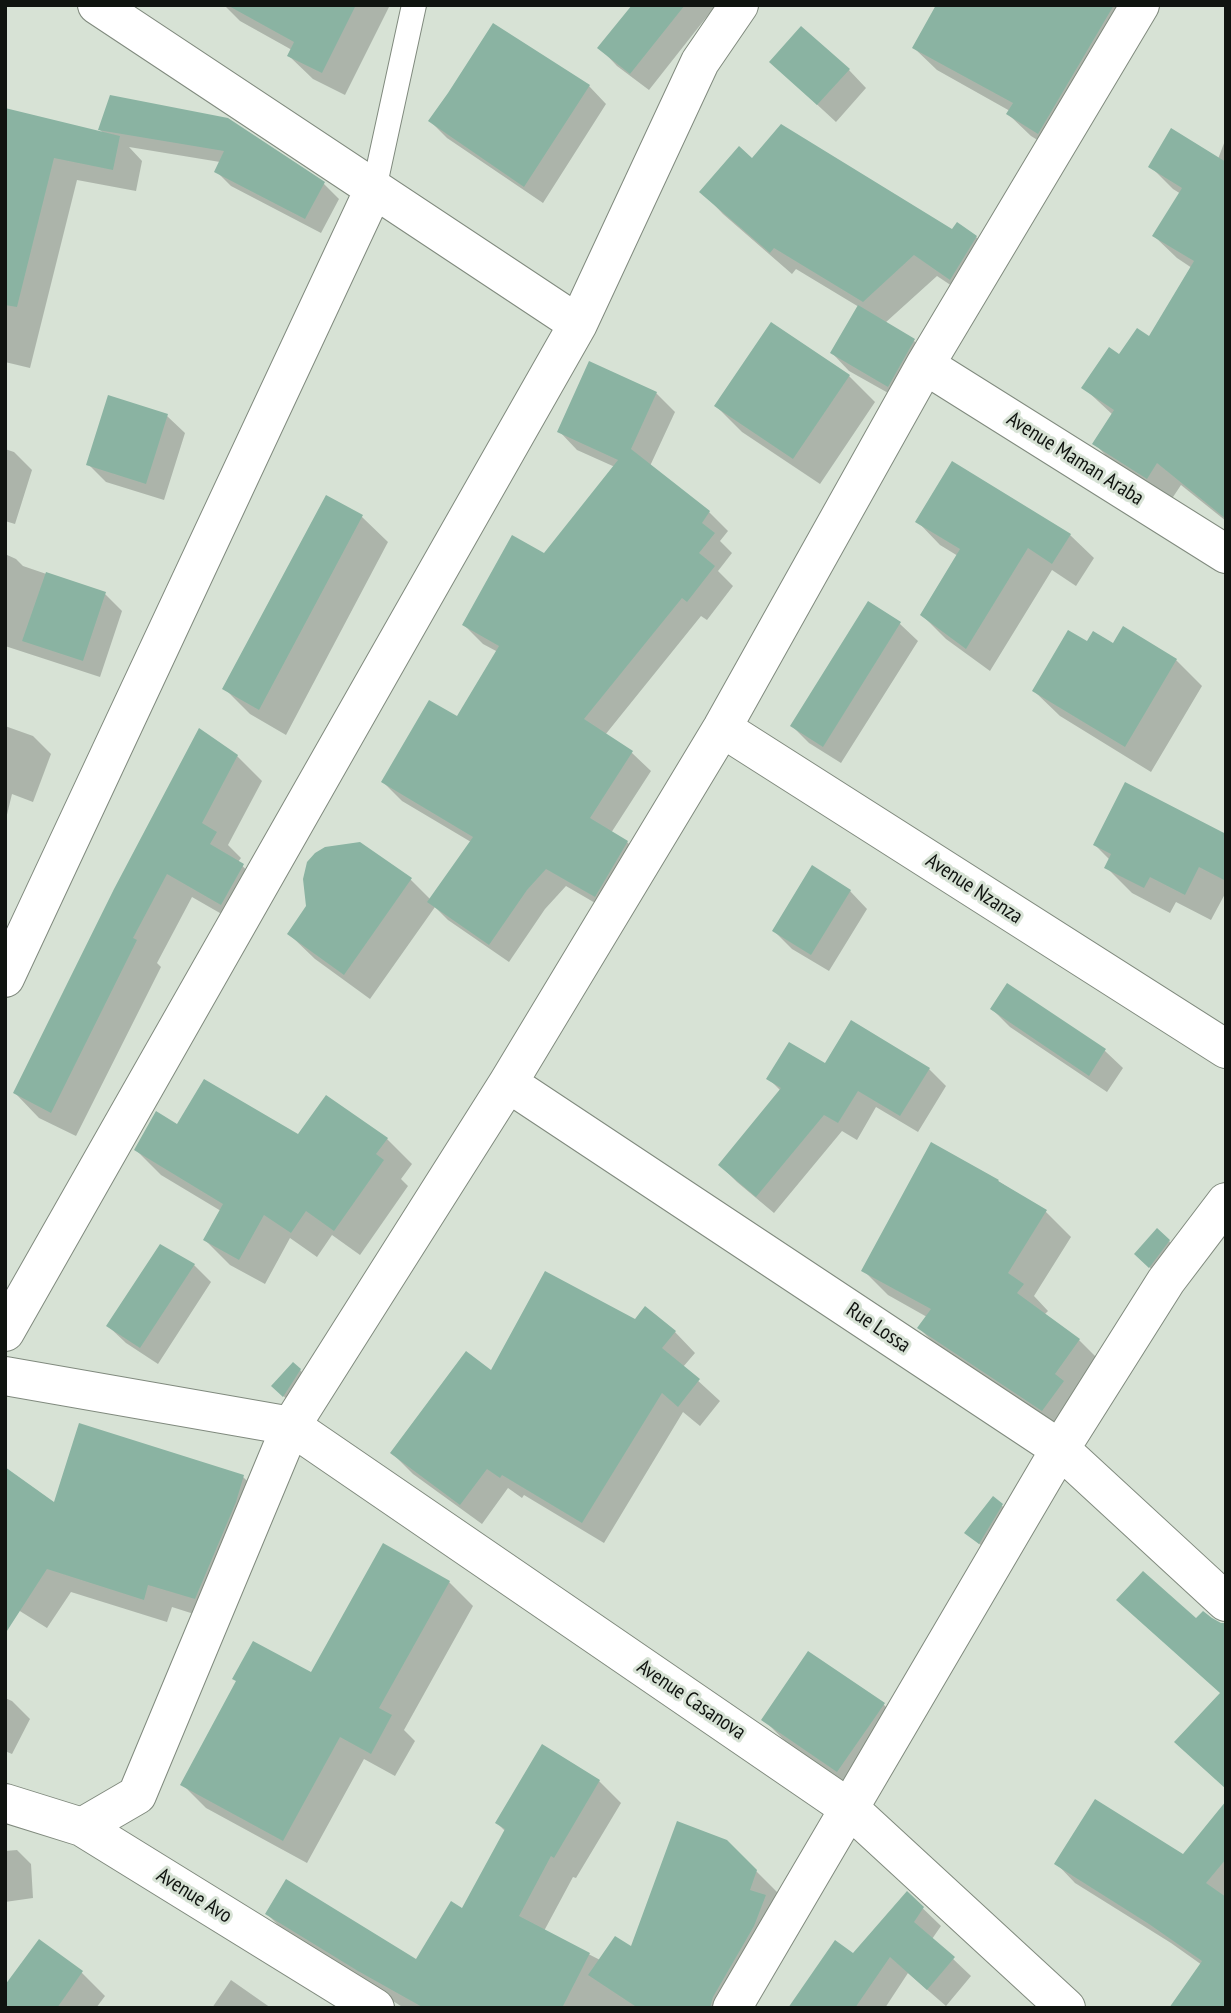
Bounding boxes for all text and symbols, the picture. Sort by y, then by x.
street label: Avenue Maman Araba [1002,407,1148,511]
street label: Avenue Nzanza [921,848,1027,930]
street label: Rue Lossa [841,1297,915,1359]
street label: Avenue Casanova [632,1654,750,1746]
street label: Avenue Avo [152,1863,236,1929]

